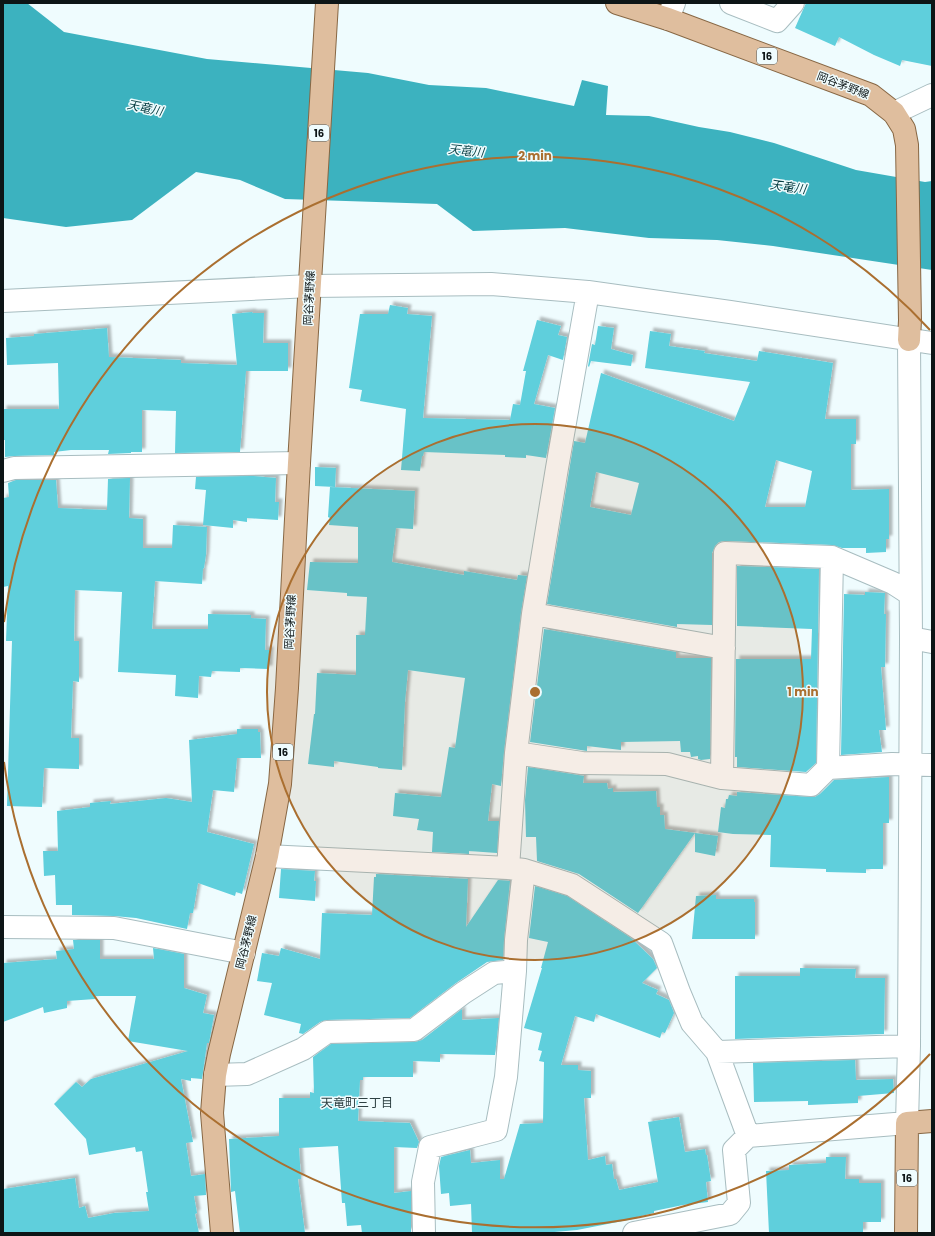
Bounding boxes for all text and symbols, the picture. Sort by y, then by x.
road number: 16 [757,48,777,64]
street label: 岡谷茅野線 [814,68,872,102]
water label: 天竜川 [126,95,166,120]
road number: 16 [309,125,329,141]
water label: 天竜川 [447,140,487,161]
text: 2 min [518,147,552,164]
water label: 天竜川 [769,176,809,198]
street label: 岡谷茅野線 [300,270,318,326]
street label: 岡谷茅野線 [281,594,299,650]
text: 1 min [787,683,819,700]
centre of rings [528,685,542,699]
road number: 16 [273,744,293,760]
street label: 岡谷茅野線 [232,913,260,971]
district label: 天竜町三丁目 [321,1094,393,1111]
road number: 16 [897,1170,917,1186]

